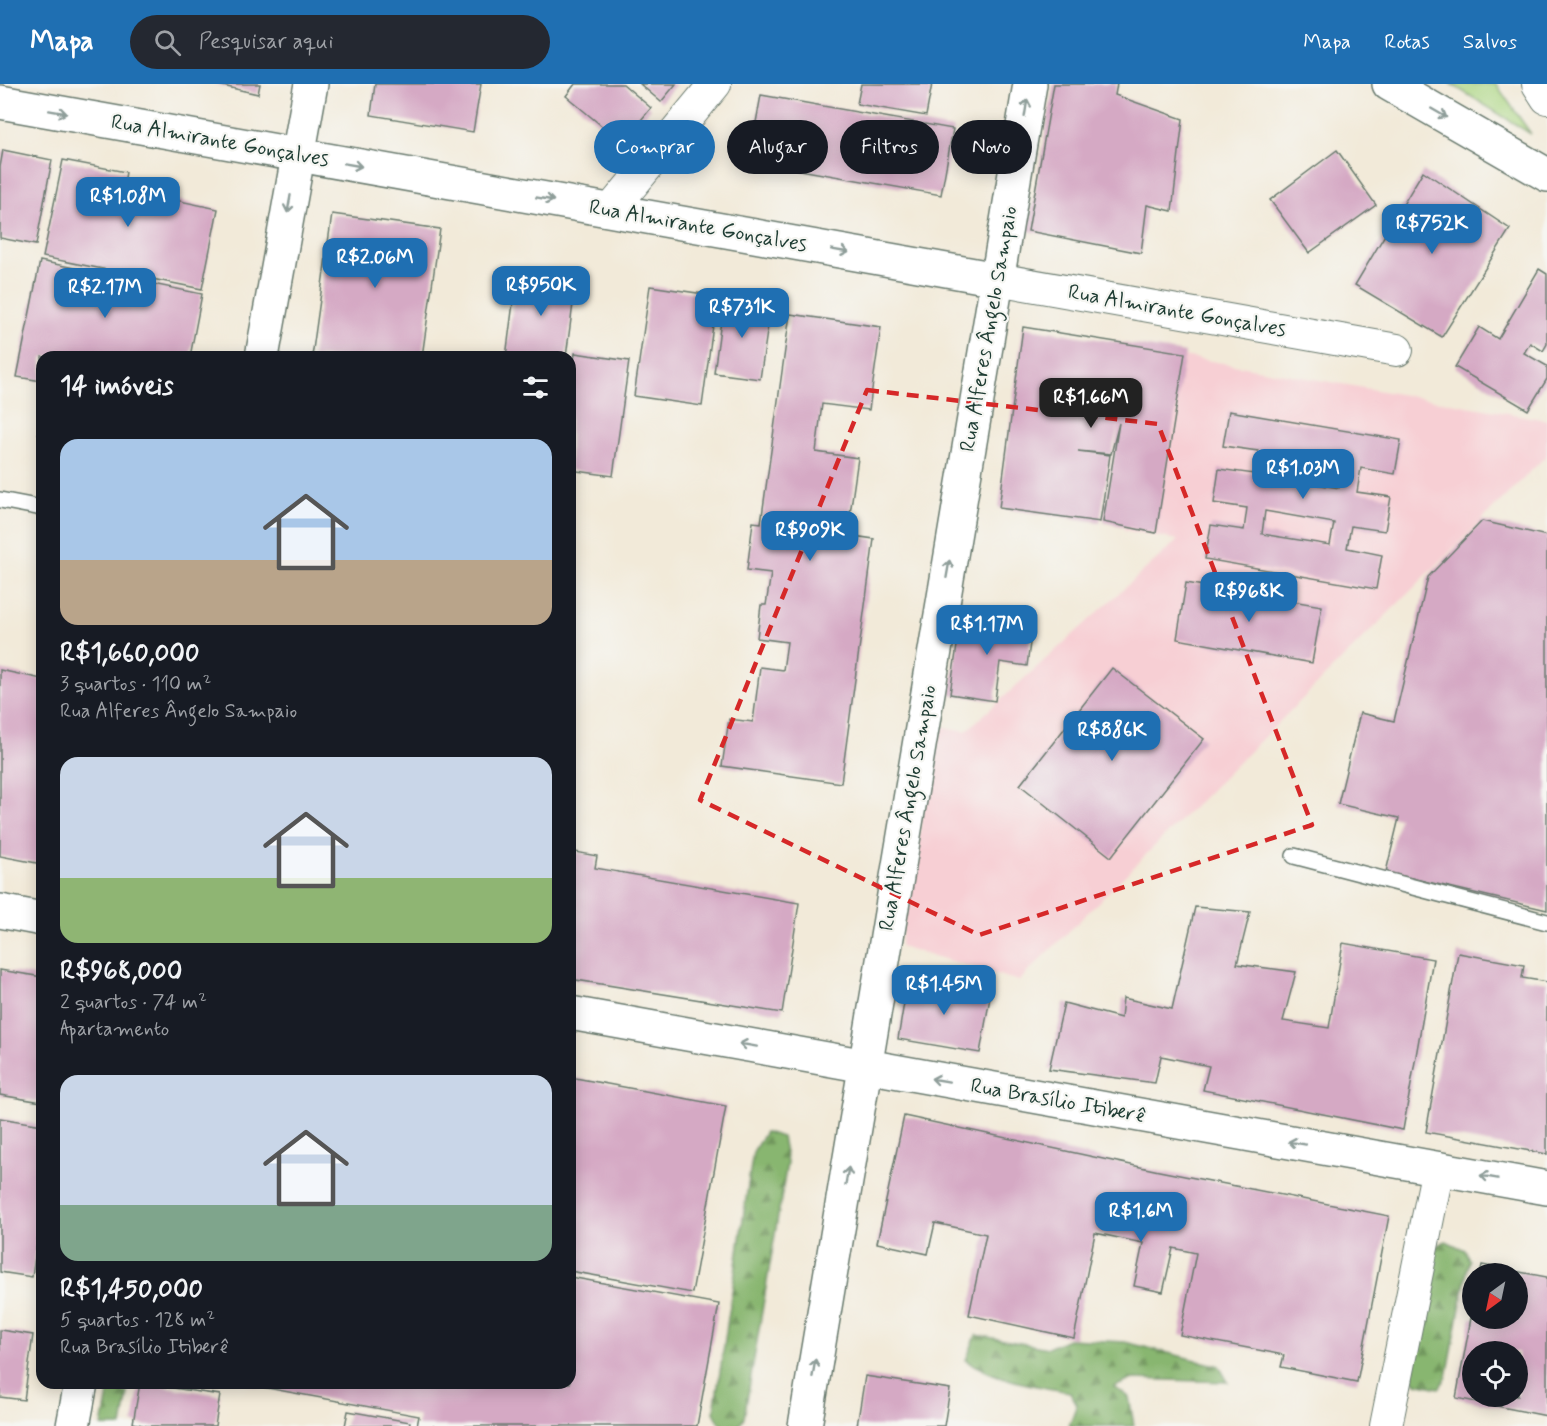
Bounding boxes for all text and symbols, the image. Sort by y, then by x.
search box [130,15,550,69]
text: Mapa [30,24,94,61]
icon: search [151,26,184,59]
text: Pesquisar aqui [199,28,334,56]
text: Mapa [1303,28,1351,56]
text: Rotas [1384,28,1430,56]
text: Salvos [1463,28,1517,56]
one-way arrow [1021,99,1032,118]
one-way arrow [47,107,67,118]
street label: Rua Almirante Gonçalves [109,108,331,174]
one-way arrow [1430,108,1447,120]
chip: Comprar [594,120,715,174]
chip: Alugar [727,120,828,174]
chip: Filtros [840,120,939,174]
chip: Novo [951,120,1032,174]
one-way arrow [343,159,362,170]
pin: R$1.08M [73,177,183,228]
text: R$1.08M [90,183,166,210]
one-way arrow [283,193,294,213]
one-way arrow [535,193,554,204]
street label: Rua Almirante Gonçalves [587,193,809,259]
street label: Rua Alferes Ângelo Sampaio [954,204,1026,454]
pin: R$752K [1383,204,1481,255]
text: R$752K [1396,210,1468,237]
pin: R$2.06M [320,238,430,289]
text: R$2.06M [336,244,414,271]
one-way arrow [830,246,850,257]
pin: R$950K [492,266,590,317]
pin: R$2.17M [50,268,160,319]
text: R$950K [506,272,576,299]
text: R$2.17M [68,274,142,301]
street label: Rua Almirante Gonçalves [1066,278,1288,344]
pin: R$731K [693,288,791,339]
text: R$731K [709,294,775,321]
text: 14 imóveis [60,370,174,404]
icon: filters [519,371,552,404]
pin: R$1.66M [1036,378,1146,429]
text: R$1.66M [1053,384,1129,411]
pin: R$1.03M [1248,449,1358,500]
text: R$1.03M [1266,455,1340,482]
icon: home [252,478,360,586]
pin: R$909K [761,511,859,562]
text: R$909K [775,517,845,544]
one-way arrow [943,560,954,580]
pin: R$968K [1200,572,1298,623]
text: R$968K [1214,578,1284,605]
pin: R$1.17M [932,605,1042,656]
text: R$1.17M [950,611,1024,638]
text: R$1,660,000 [60,637,200,671]
text: 3 quartos · 110 m² [60,671,211,698]
street label: Rua Alferes Ângelo Sampaio [873,683,945,933]
text: Rua Alferes Ângelo Sampaio [60,698,297,725]
pin: R$886K [1063,711,1161,762]
text: R$886K [1077,717,1147,744]
icon: home [252,796,360,904]
text: R$968,000 [60,955,182,989]
pin: R$1.45M [889,965,999,1016]
text: R$1.45M [906,971,982,998]
text: 2 quartos · 74 m² [60,989,207,1016]
text: Apartamento [60,1016,169,1043]
one-way arrow [739,1039,758,1050]
street label: Rua Brasílio Itiberê [968,1072,1148,1130]
one-way arrow [931,1074,950,1085]
icon: home [252,1114,360,1222]
one-way arrow [1288,1137,1308,1148]
one-way arrow [841,1167,852,1186]
one-way arrow [1480,1171,1500,1182]
pin: R$1.6M [1092,1192,1190,1243]
text: R$1.6M [1109,1198,1173,1225]
north arrow [1462,1263,1528,1329]
map controls [1462,1263,1528,1407]
text: R$1,450,000 [60,1273,203,1307]
text: 5 quartos · 128 m² [60,1307,215,1334]
text: Rua Brasílio Itiberê [60,1334,229,1361]
button: locate [1462,1341,1528,1407]
one-way arrow [809,1359,820,1379]

